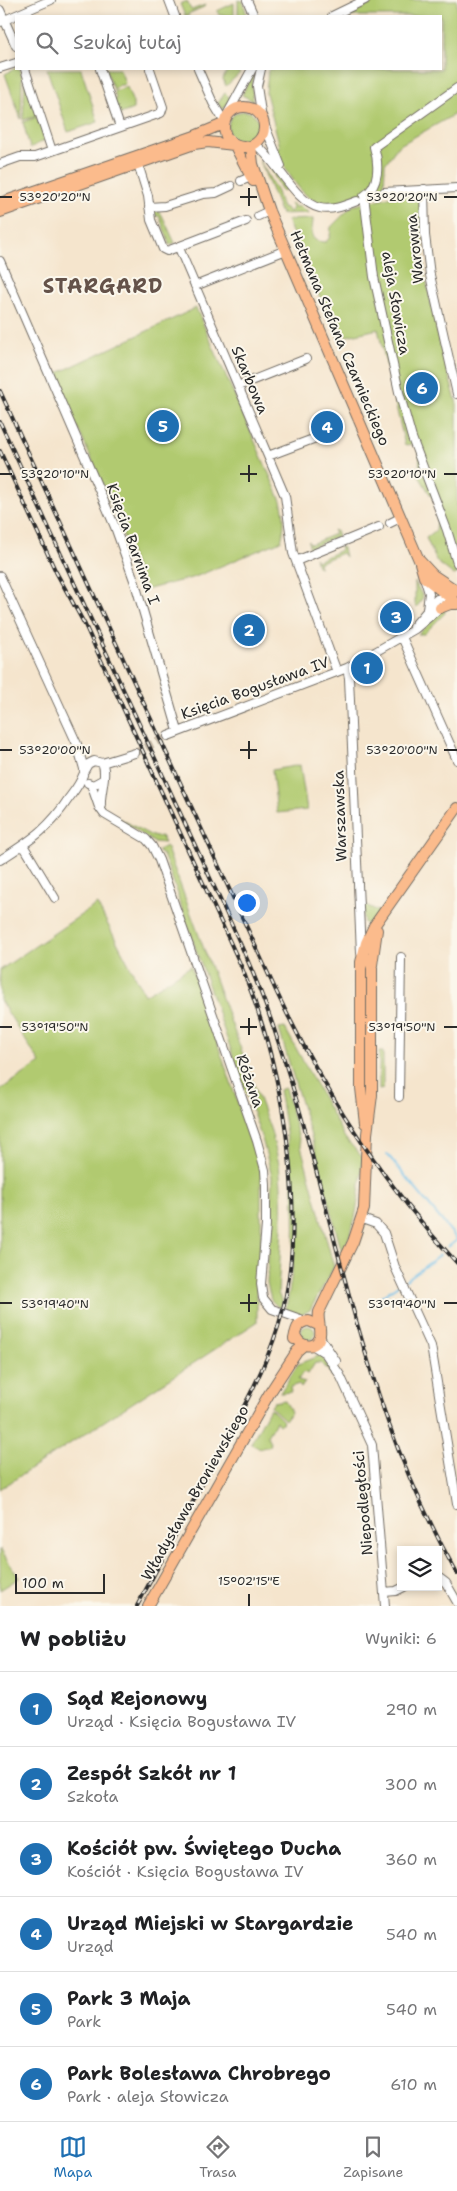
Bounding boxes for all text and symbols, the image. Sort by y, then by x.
search box [15,15,442,70]
icon: search [33,29,61,57]
text: Szukaj tutaj [73,30,182,55]
text: 53°20'20"N [19,189,91,205]
text: 53°20'20"N [366,189,438,205]
street label: Warowna [401,213,429,285]
street label: Hetmana Stefana Czarnieckiego [285,227,395,449]
street label: aleja Słowicza [377,250,415,357]
district label: STARGARD [43,273,163,299]
street label: Skarbowa [227,343,274,418]
pin: 6 [406,369,438,407]
pin: 5 [147,407,179,445]
pin: 4 [311,408,343,446]
text: 53°20'10"N [21,466,89,482]
text: 53°20'10"N [368,466,436,482]
street label: Księcia Barnima I [102,481,164,607]
pin: 3 [380,598,412,636]
pin: 2 [233,611,265,649]
pin: 1 [351,649,383,687]
street label: Księcia Bogusława IV [178,652,332,724]
text: 53°20'00"N [19,742,91,758]
text: 53°20'00"N [366,742,438,758]
street label: Warszawska [328,769,352,862]
your location [234,890,260,916]
text: 53°19'50"N [21,1019,89,1035]
text: 53°19'50"N [368,1019,436,1035]
street label: Różana [232,1052,269,1111]
text: 53°19'40"N [21,1296,89,1312]
text: 53°19'40"N [368,1296,436,1312]
street label: Władysława Broniewskiego [136,1402,254,1584]
street label: Niepodległości [348,1450,378,1556]
map controls [397,1546,442,1591]
button: layers [397,1546,442,1591]
scale bar [15,1571,105,1594]
text: 15°02'15"E [218,1573,280,1589]
text: 100 m [22,1574,64,1592]
text: W pobliżu [20,1625,127,1653]
text: Wyniki: 6 [365,1628,437,1649]
text: Sąd Rejonowy [67,1686,207,1711]
text: 1 [32,1699,40,1720]
text: 290 m [385,1699,437,1720]
text: Urząd · Księcia Bogusława IV [67,1711,296,1732]
text: Zespół Szkół nr 1 [67,1761,237,1786]
text: 2 [30,1774,42,1795]
text: 300 m [385,1774,437,1795]
text: Szkoła [67,1786,118,1807]
text: Kościół pw. Świętego Ducha [67,1836,341,1861]
text: 3 [30,1849,42,1870]
text: 360 m [385,1849,437,1870]
text: Kościół · Księcia Bogusława IV [67,1861,304,1882]
text: Urząd Miejski w Stargardzie [67,1911,354,1936]
text: 4 [30,1924,42,1945]
text: 540 m [386,1924,437,1945]
text: Urząd [67,1936,114,1957]
text: Park 3 Maja [67,1986,190,2011]
text: 5 [31,1999,41,2020]
text: 540 m [386,1999,437,2020]
text: Park [67,2011,101,2032]
text: Park Bolesława Chrobrego [67,2061,331,2086]
text: 6 [30,2074,42,2095]
text: 610 m [390,2074,437,2095]
text: Park · aleja Słowicza [67,2086,229,2107]
tab: Mapa [53,2133,92,2181]
tab: Trasa [199,2133,236,2181]
tab: Zapisane [343,2133,404,2181]

